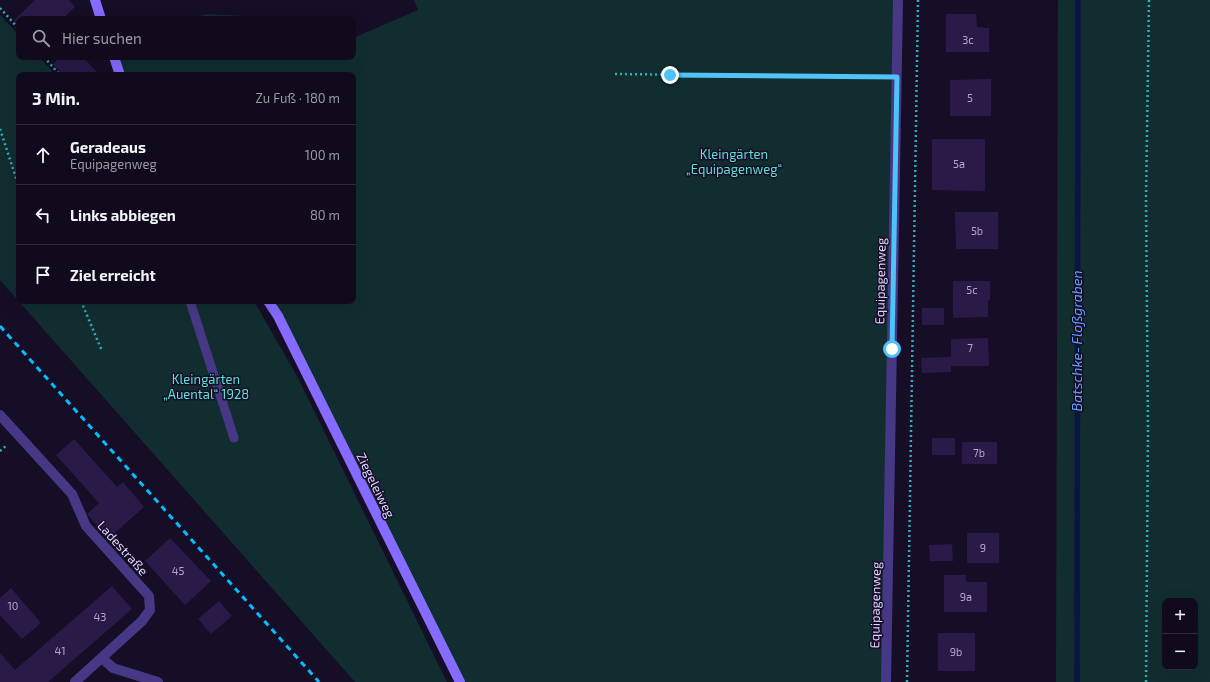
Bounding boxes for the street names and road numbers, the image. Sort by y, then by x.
street label: Equipagenweg [871,238,889,324]
street label: Ziegeleiweg [353,450,399,520]
street label: Ladestraße [94,517,152,579]
street label: Equipagenweg [866,562,884,648]

